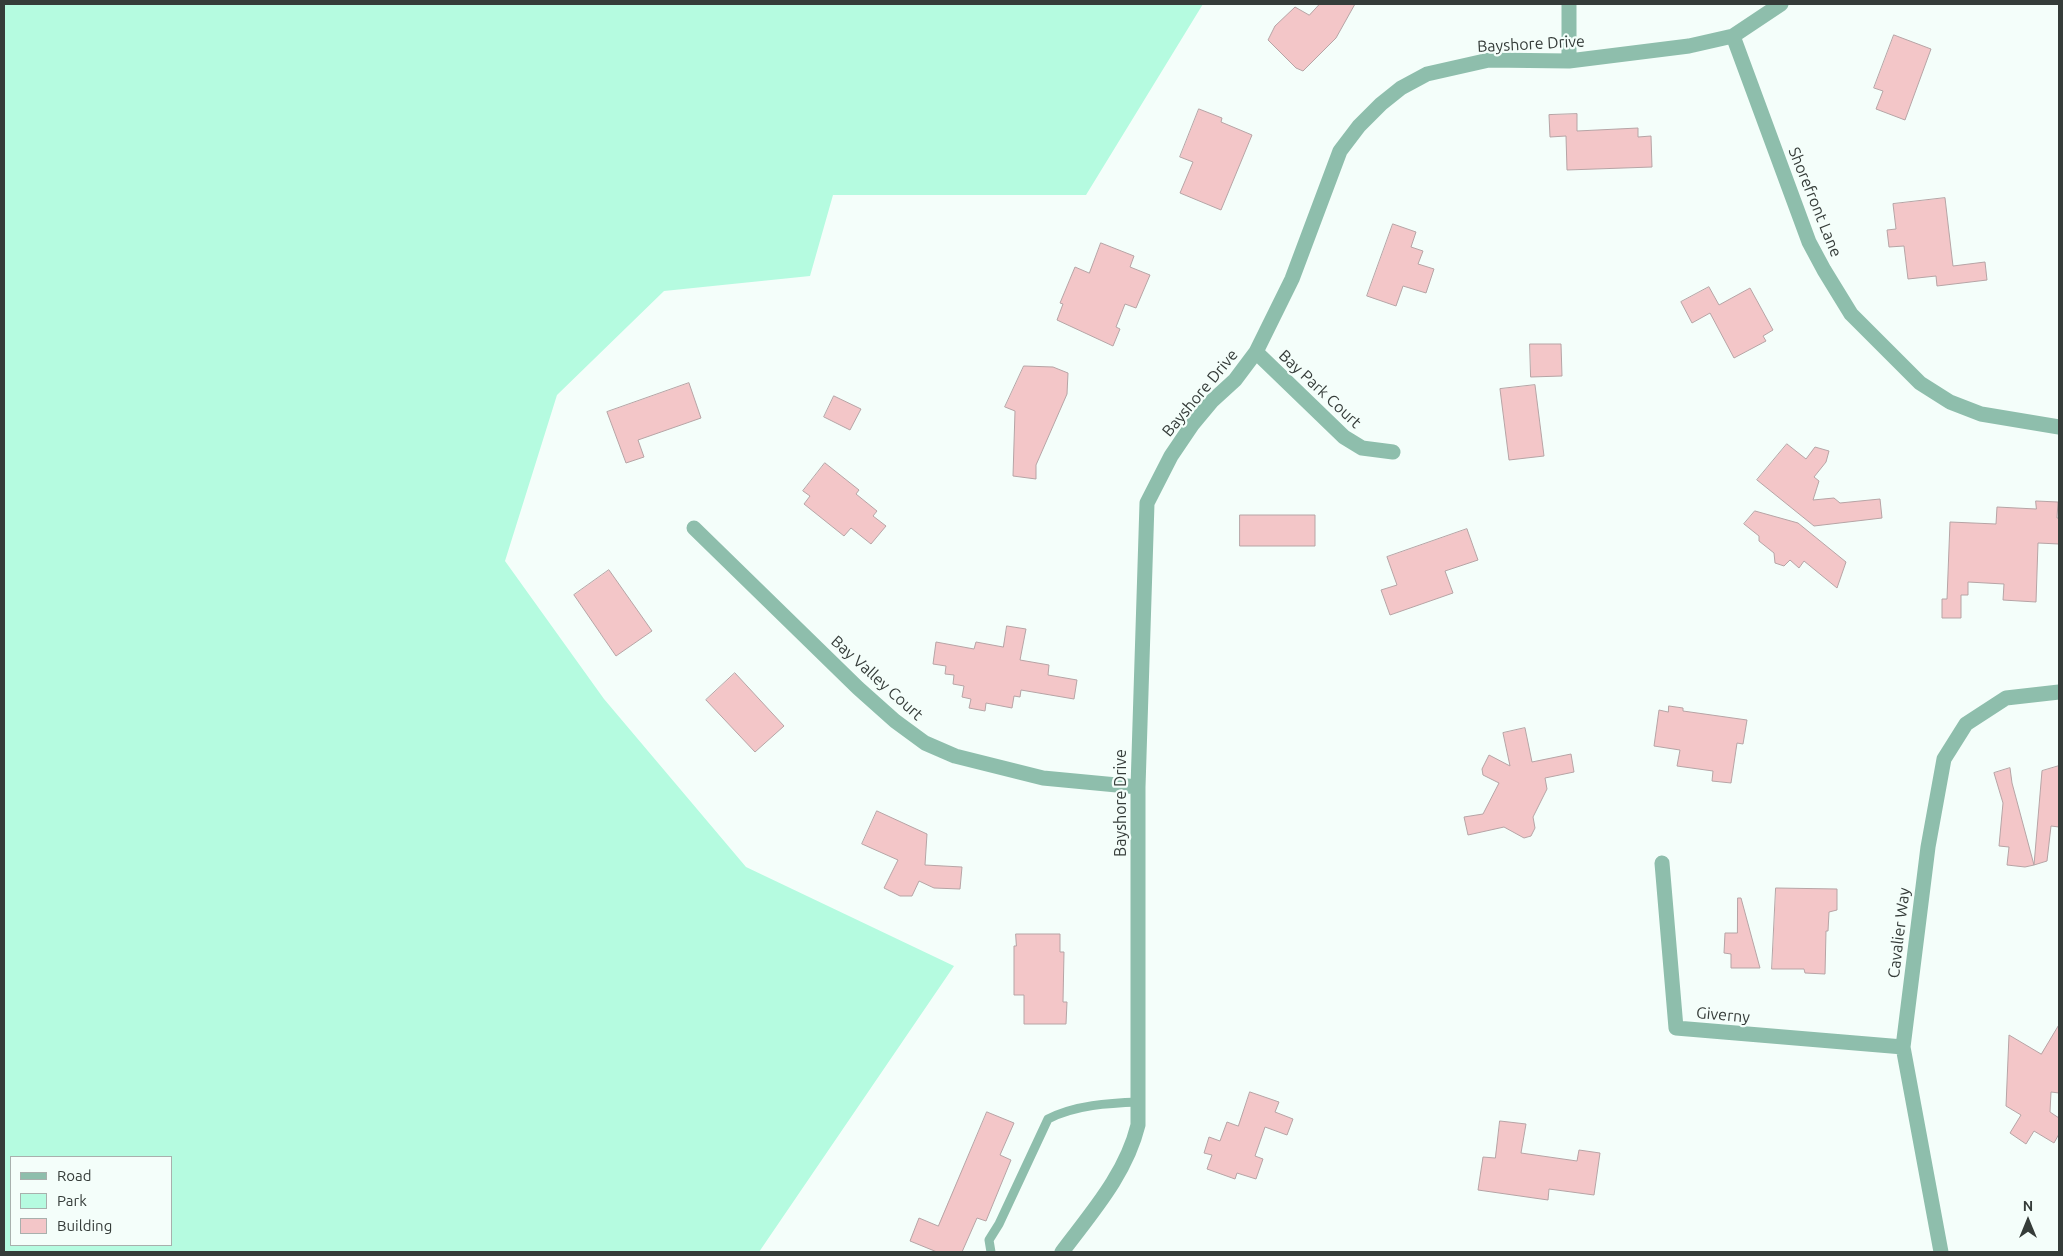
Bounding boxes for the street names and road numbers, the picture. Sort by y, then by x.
street label: Bayshore Drive [1477,32,1585,56]
street label: Shorefront Lane [1784,144,1846,260]
street label: Bayshore Drive [1158,346,1242,440]
street label: Bay Park Court [1275,346,1365,432]
street label: Bay Valley Court [827,632,927,724]
street label: Bayshore Drive [1111,749,1131,857]
street label: Cavalier Way [1884,887,1914,979]
street label: Giverny [1695,1003,1751,1027]

